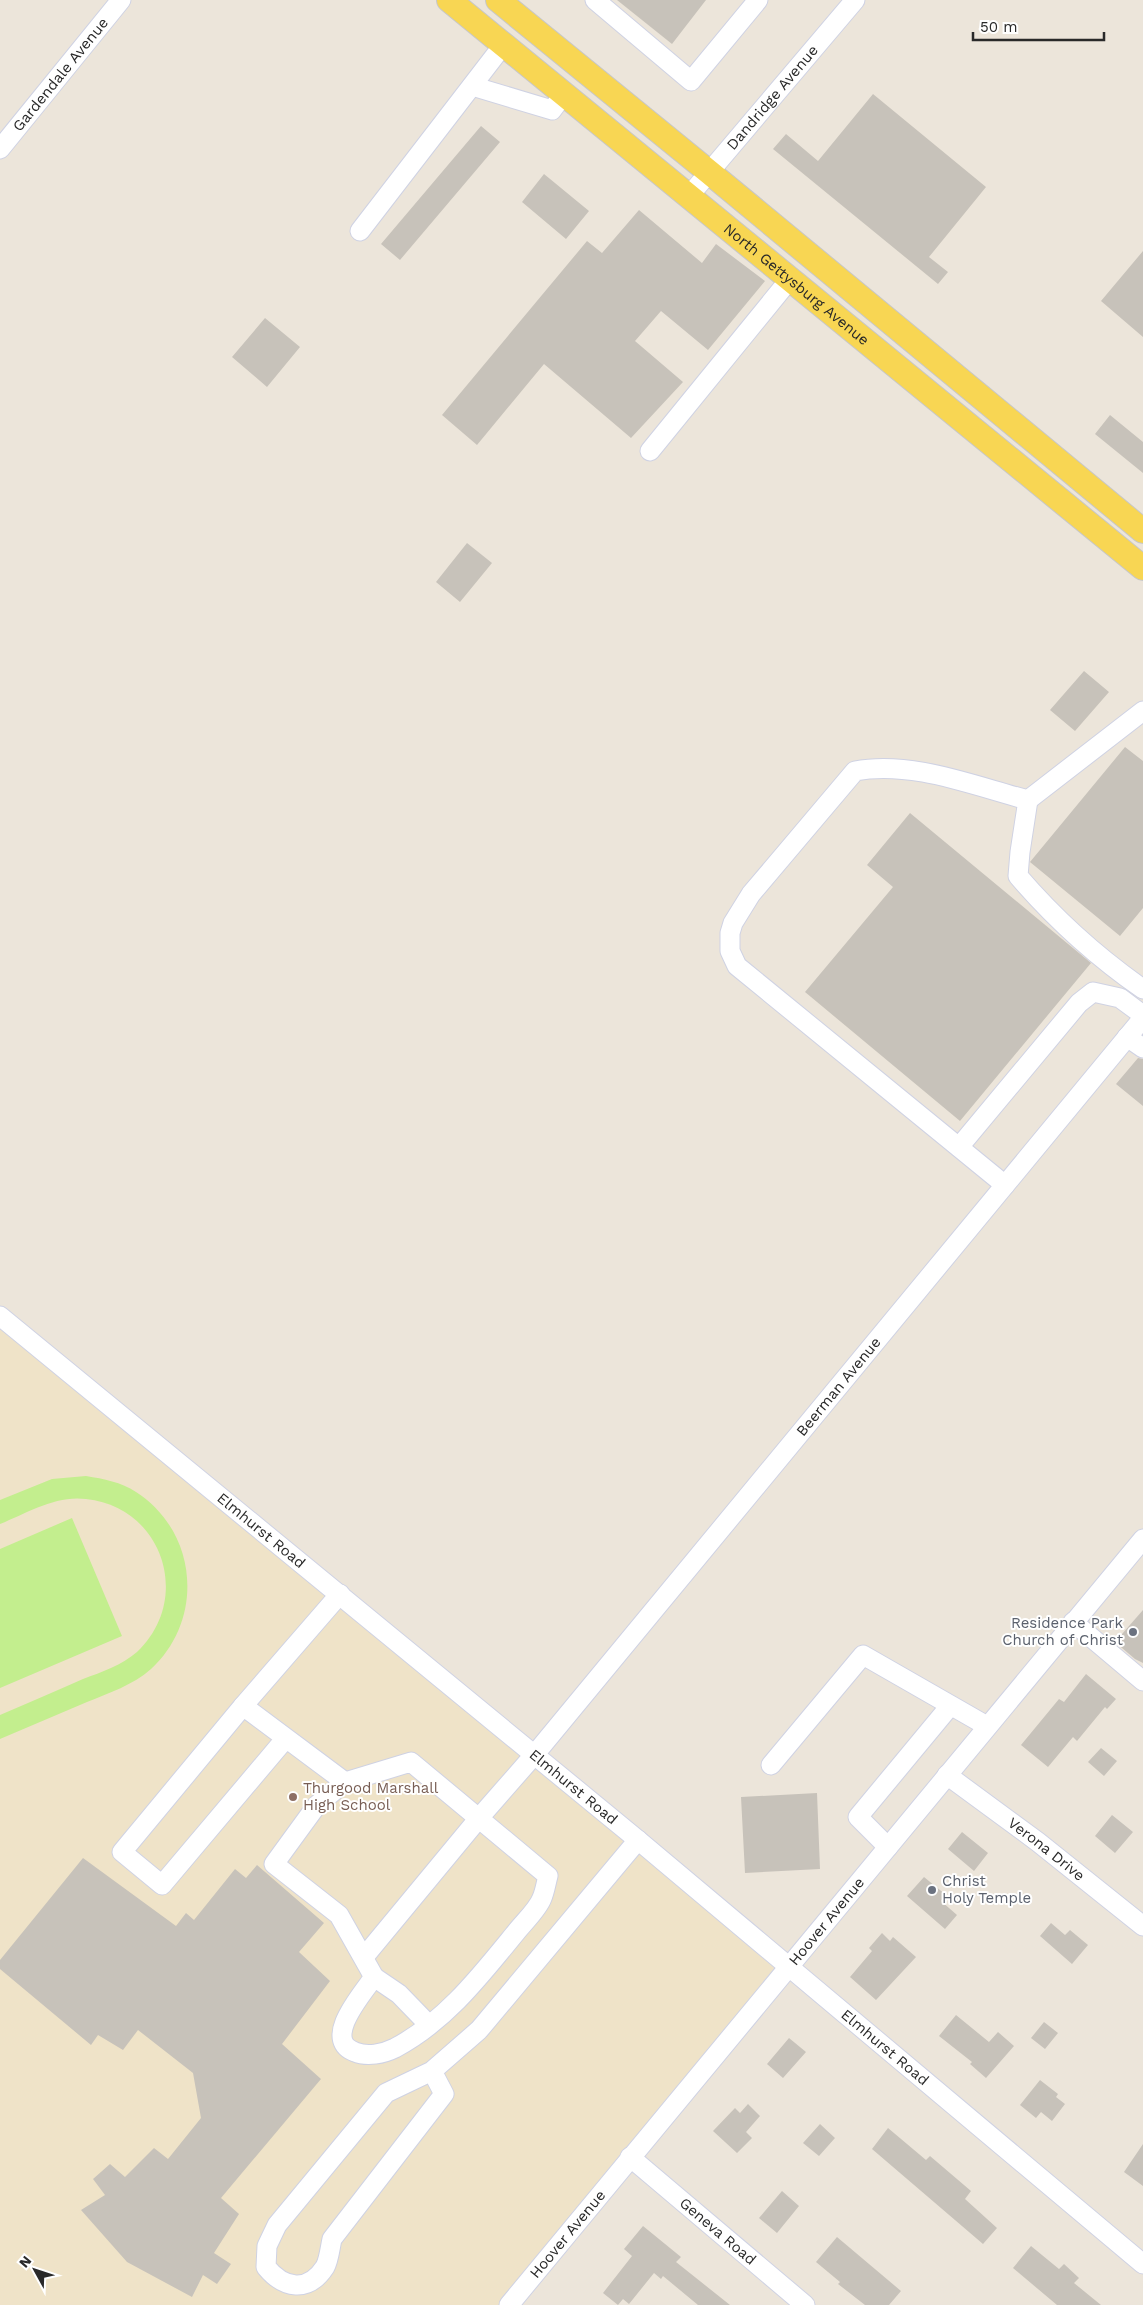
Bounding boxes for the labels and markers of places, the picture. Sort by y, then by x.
place label: Residence Park Church of Christ [1002,1614,1124,1649]
marker: Residence Park Church of Christ [1127,1626,1139,1638]
place label: Thurgood Marshall High School [303,1779,439,1814]
marker: Thurgood Marshall High School [287,1791,299,1803]
place label: Christ Holy Temple [942,1872,1031,1907]
marker: Christ Holy Temple [926,1884,938,1896]

